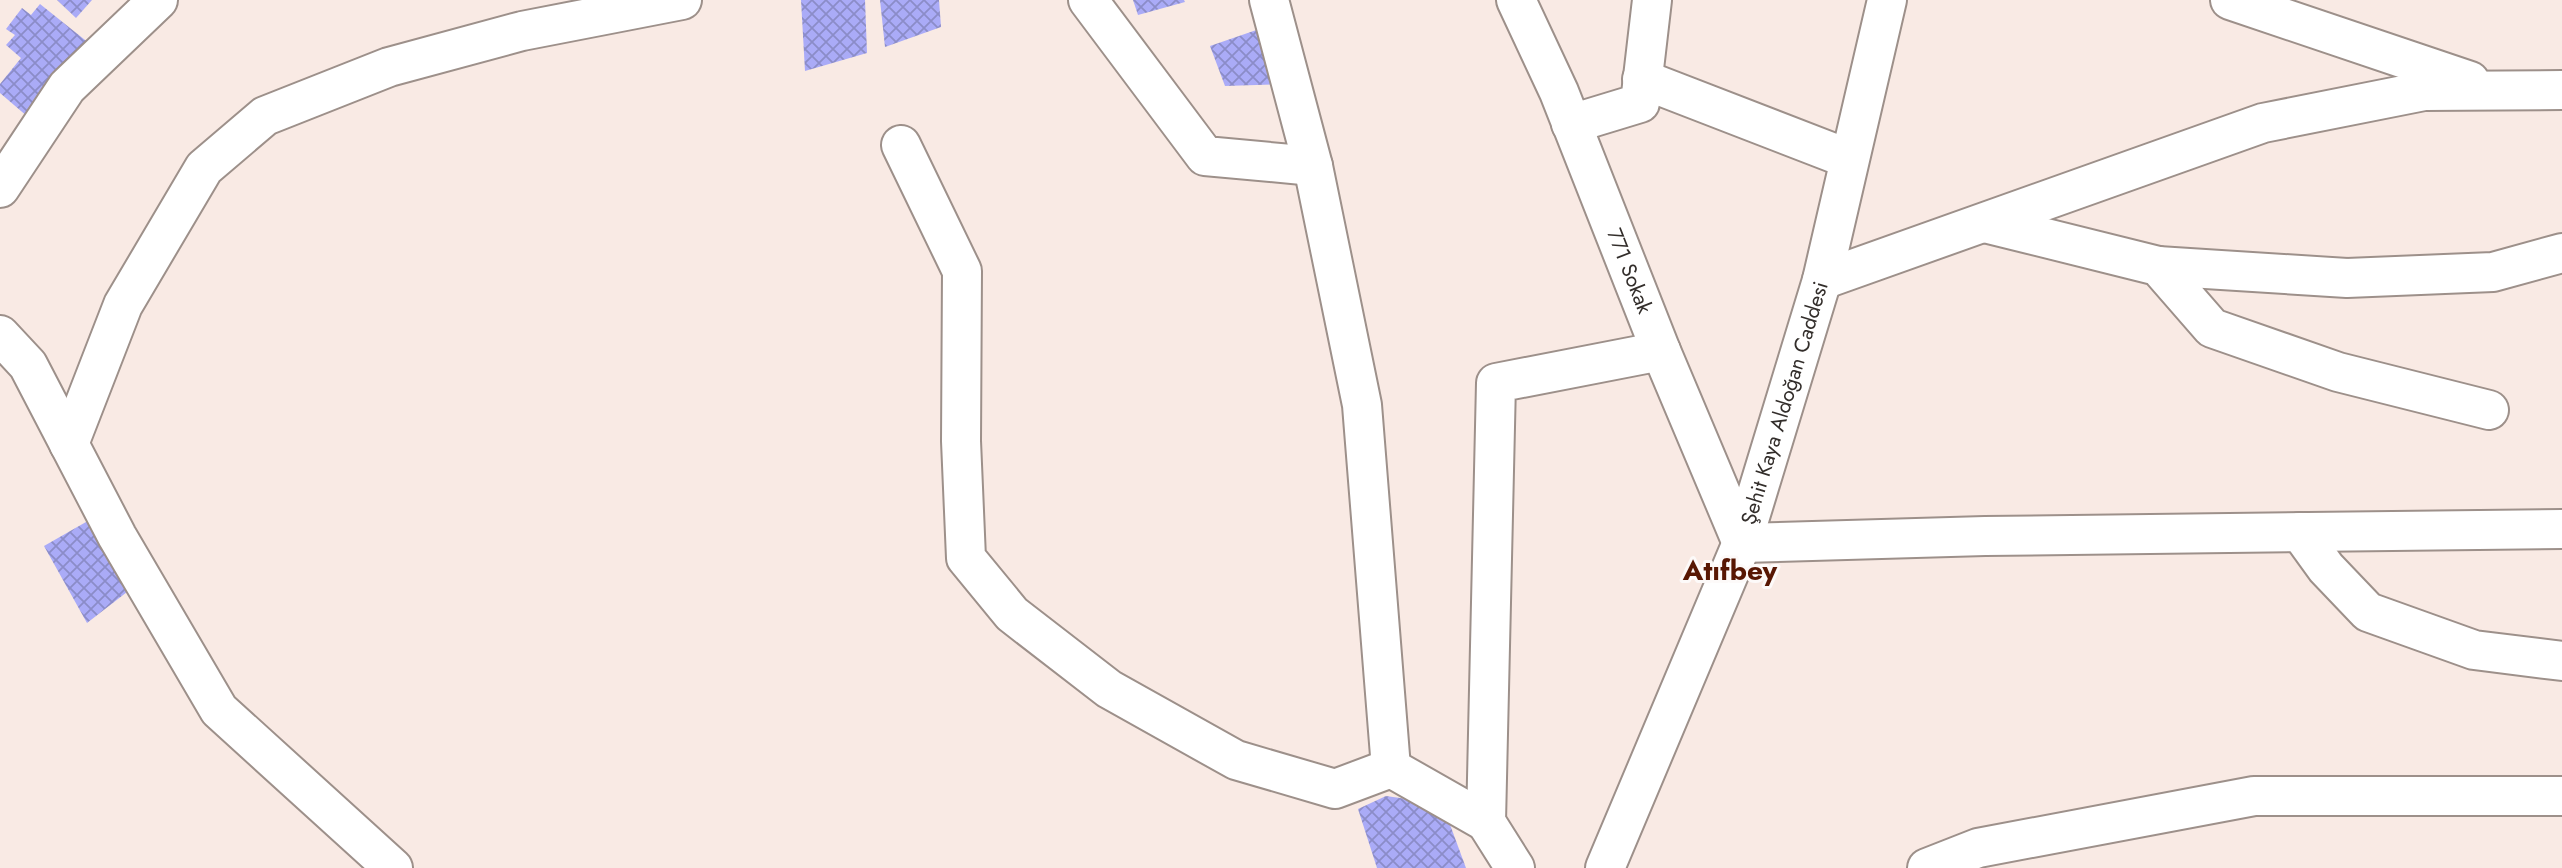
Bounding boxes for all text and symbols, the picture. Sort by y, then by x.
street label: 771 Sokak [1599,224,1660,319]
street label: Şehit Kaya Aldoğan Caddesi [1733,278,1836,528]
district label: Atıfbey [1682,550,1778,591]

